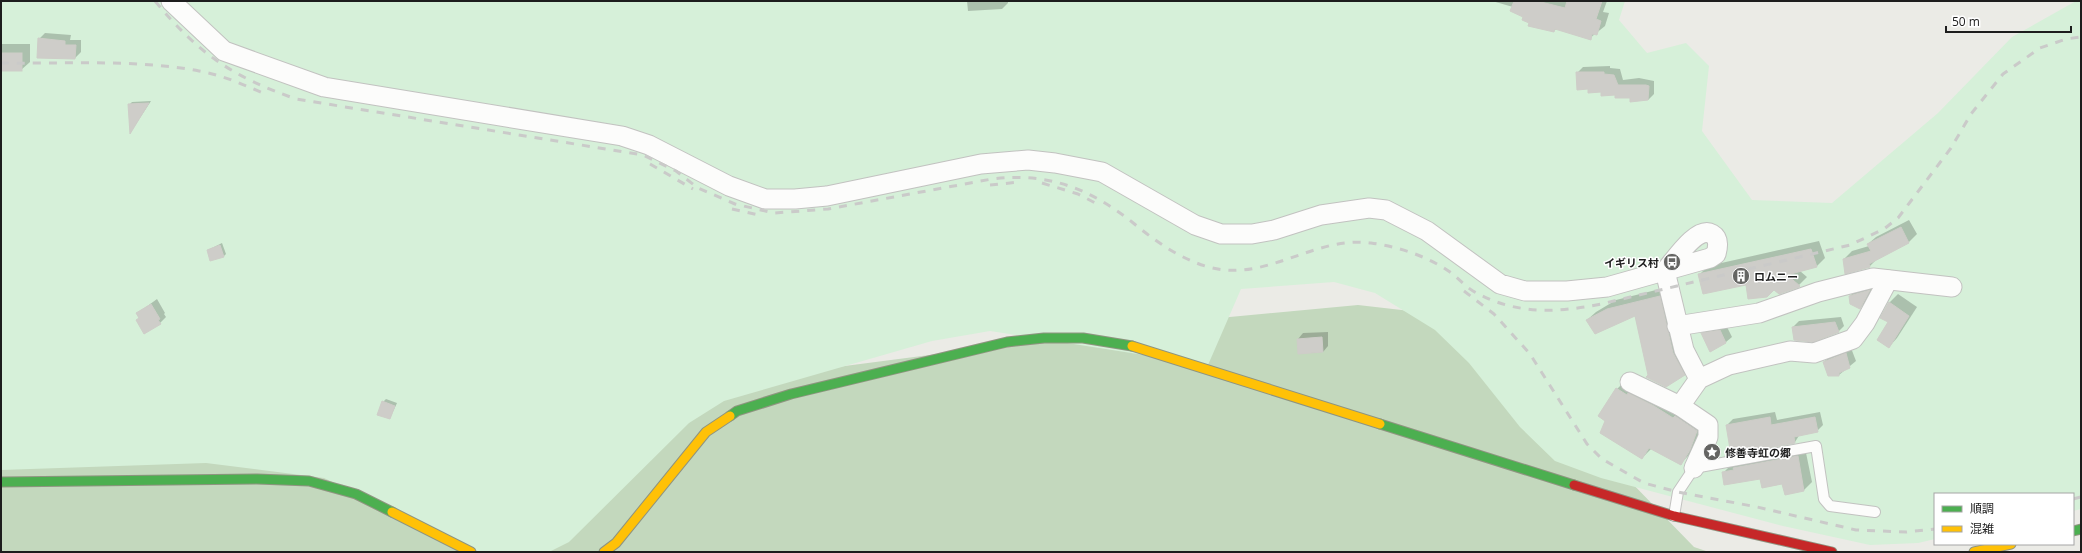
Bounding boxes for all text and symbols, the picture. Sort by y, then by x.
scale bar [1946,8,2071,34]
text: 50 m [1952,13,1980,30]
bus stop icon: イギリス村 [1662,252,1682,272]
place label: イギリス村 [1604,255,1659,270]
building icon: ロムニー [1731,266,1751,286]
place label: ロムニー [1754,269,1798,284]
place icon: 修善寺虹の郷 [1702,442,1722,462]
place label: 修善寺虹の郷 [1725,445,1791,460]
legend [1934,493,2074,545]
text: 順調 [1970,500,1994,517]
text: 混雑 [1970,520,1994,537]

